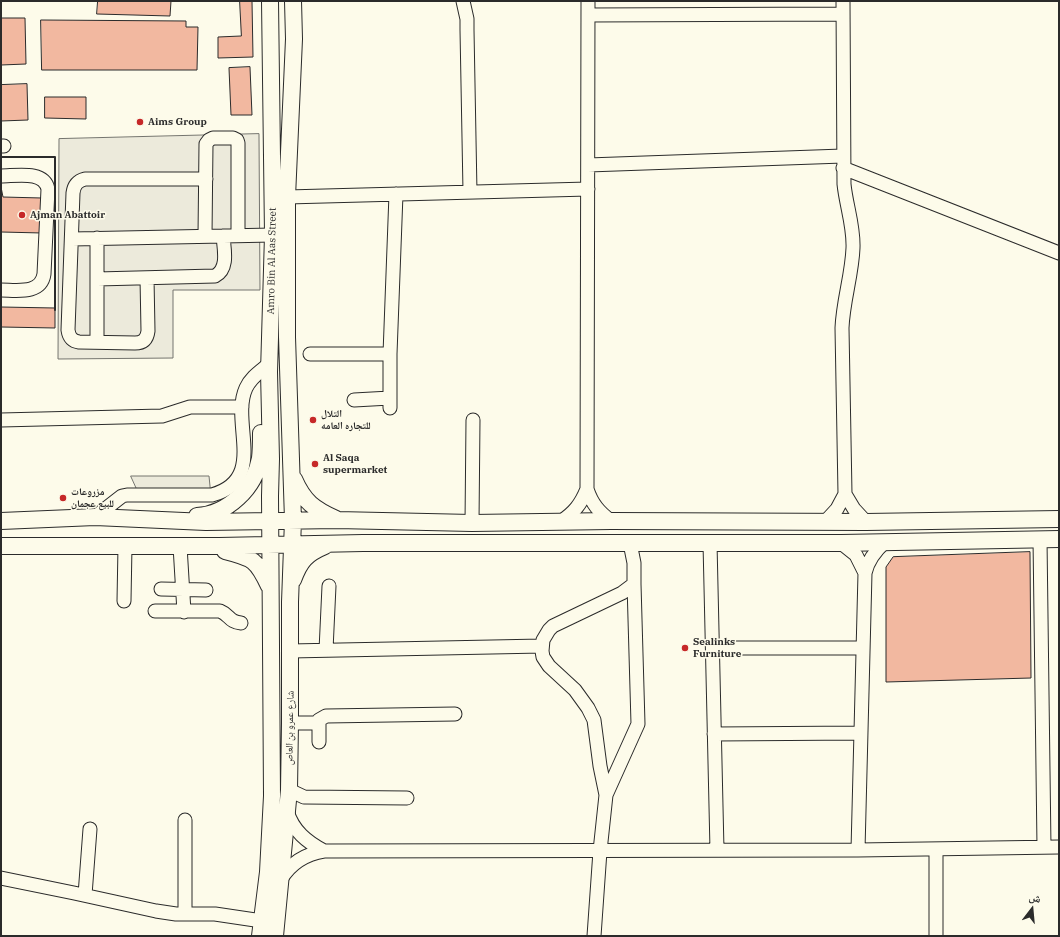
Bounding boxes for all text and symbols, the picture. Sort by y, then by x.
place label: Aims Group [148,116,207,128]
marker: Aims Group [135,117,145,127]
street label: Amro Bin Al Aas Street [265,207,279,315]
place label: Ajman Abattoir [30,209,105,221]
marker: Ajman Abattoir [17,210,27,220]
place label: التلال للتجاره العامه [321,408,371,432]
marker: التلال للتجاره العامه [308,415,318,425]
place label: Al Saqa supermarket [323,452,387,476]
marker: Al Saqa supermarket [310,459,320,469]
place label: مزروعات للبيع عجمان [71,486,114,510]
marker: مزروعات للبيع عجمان [58,493,68,503]
place label: Sealinks Furniture [693,636,741,660]
marker: Sealinks Furniture [680,643,690,653]
street label: شارع عمرو بن العاص [283,691,297,765]
north arrow [1012,889,1052,929]
text: ش [1028,889,1043,906]

